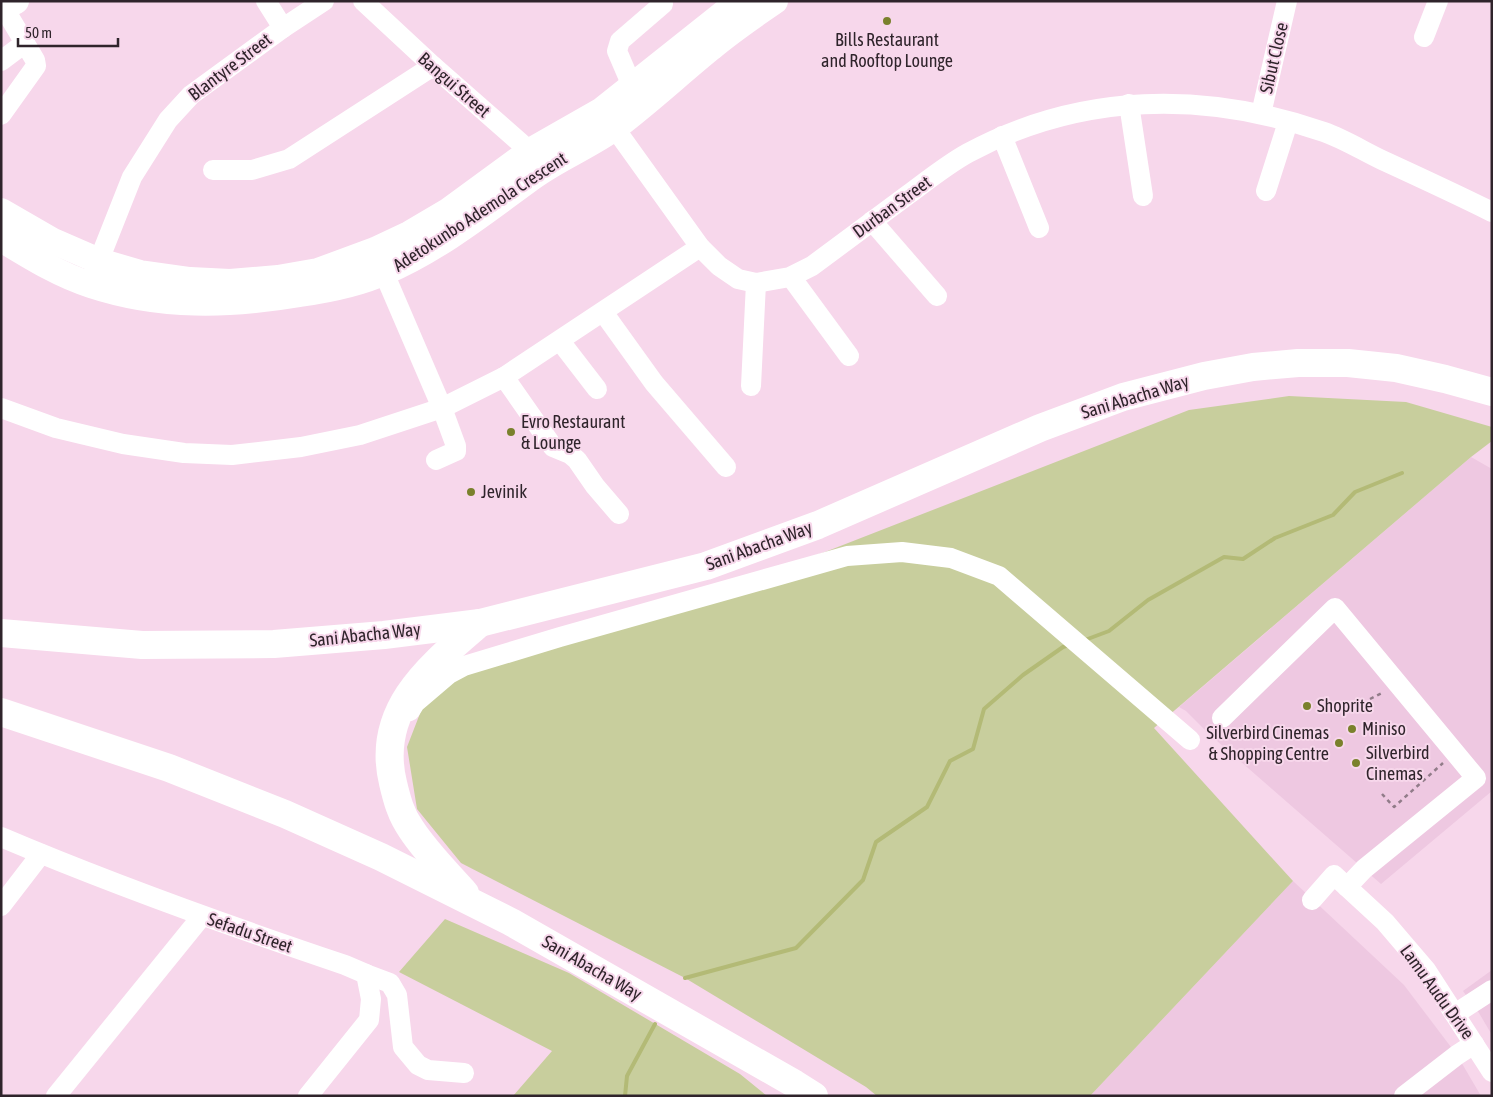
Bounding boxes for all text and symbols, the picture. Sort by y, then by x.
scale bar [18,15,118,47]
marker: Bills Restaurant and Rooftop Lounge [881,15,893,27]
street label: Sibut Close [1255,20,1292,95]
text: 50 m [25,24,52,41]
street label: Blantyre Street [184,29,275,105]
place label: Bills Restaurant and Rooftop Lounge [821,29,953,71]
street label: Bangui Street [414,48,494,121]
street label: Adetokunbo Ademola Crescent [389,147,571,276]
street label: Durban Street [848,171,935,242]
street label: Sani Abacha Way [1078,370,1191,423]
place label: Evro Restaurant & Lounge [521,411,625,453]
marker: Evro Restaurant & Lounge [505,426,517,438]
place label: Jevinik [481,481,527,502]
marker: Jevinik [465,486,477,498]
street label: Sani Abacha Way [703,517,815,574]
street label: Sani Abacha Way [308,618,421,651]
place label: Shoprite [1317,695,1373,716]
marker: Shoprite [1301,700,1313,712]
place label: Miniso [1362,718,1406,739]
place label: Silverbird Cinemas & Shopping Centre [1206,722,1329,764]
marker: Miniso [1346,723,1358,735]
marker: Silverbird Cinemas & Shopping Centre [1333,737,1345,749]
place label: Silverbird Cinemas [1366,742,1430,784]
marker: Silverbird Cinemas [1350,757,1362,769]
street label: Sefadu Street [205,908,295,957]
street label: Sani Abacha Way [539,931,646,1005]
street label: Lamu Audu Drive [1396,940,1479,1043]

